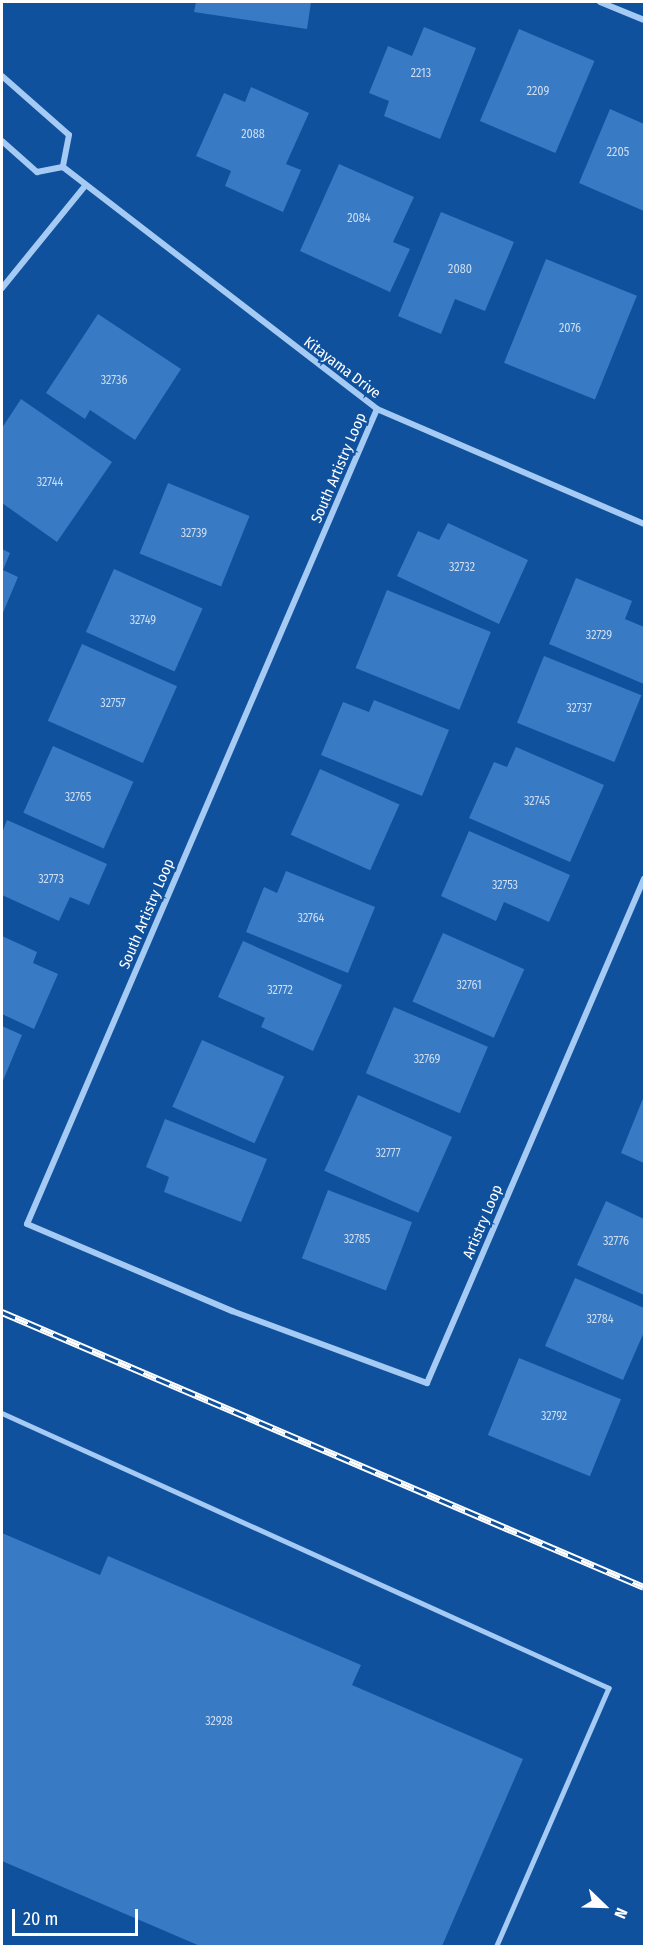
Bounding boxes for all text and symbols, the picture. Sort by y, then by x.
house number: 2213 [411,67,431,81]
house number: 2209 [527,85,549,99]
house number: 2088 [241,128,265,142]
house number: 2205 [607,146,629,160]
house number: 2084 [347,212,371,226]
house number: 2080 [448,263,472,277]
house number: 2076 [559,322,581,336]
street label: Kitayama Drive [300,333,384,403]
house number: 32736 [101,374,127,388]
street label: South Artistry Loop [308,410,370,526]
house number: 32744 [37,476,63,490]
house number: 32739 [181,527,207,541]
house number: 32732 [449,561,475,575]
house number: 32749 [130,614,156,628]
house number: 32729 [586,629,612,643]
house number: 32757 [100,697,126,711]
house number: 32737 [566,702,592,716]
house number: 32765 [65,791,91,805]
house number: 32745 [524,795,550,809]
street label: South Artistry Loop [116,856,178,972]
house number: 32773 [38,873,64,887]
house number: 32753 [492,879,518,893]
house number: 32764 [298,912,324,926]
house number: 32761 [456,979,482,993]
house number: 32772 [267,984,293,998]
house number: 32769 [414,1053,440,1067]
house number: 32777 [375,1147,401,1161]
street label: Artistry Loop [459,1182,507,1262]
house number: 32785 [344,1233,370,1247]
house number: 32776 [603,1235,629,1249]
house number: 32784 [587,1313,613,1327]
house number: 32792 [541,1410,567,1424]
house number: 32928 [205,1715,233,1729]
north arrow [574,1876,634,1936]
scale bar [15,1897,141,1935]
text: N [610,1905,632,1921]
text: 20 m [23,1908,58,1930]

